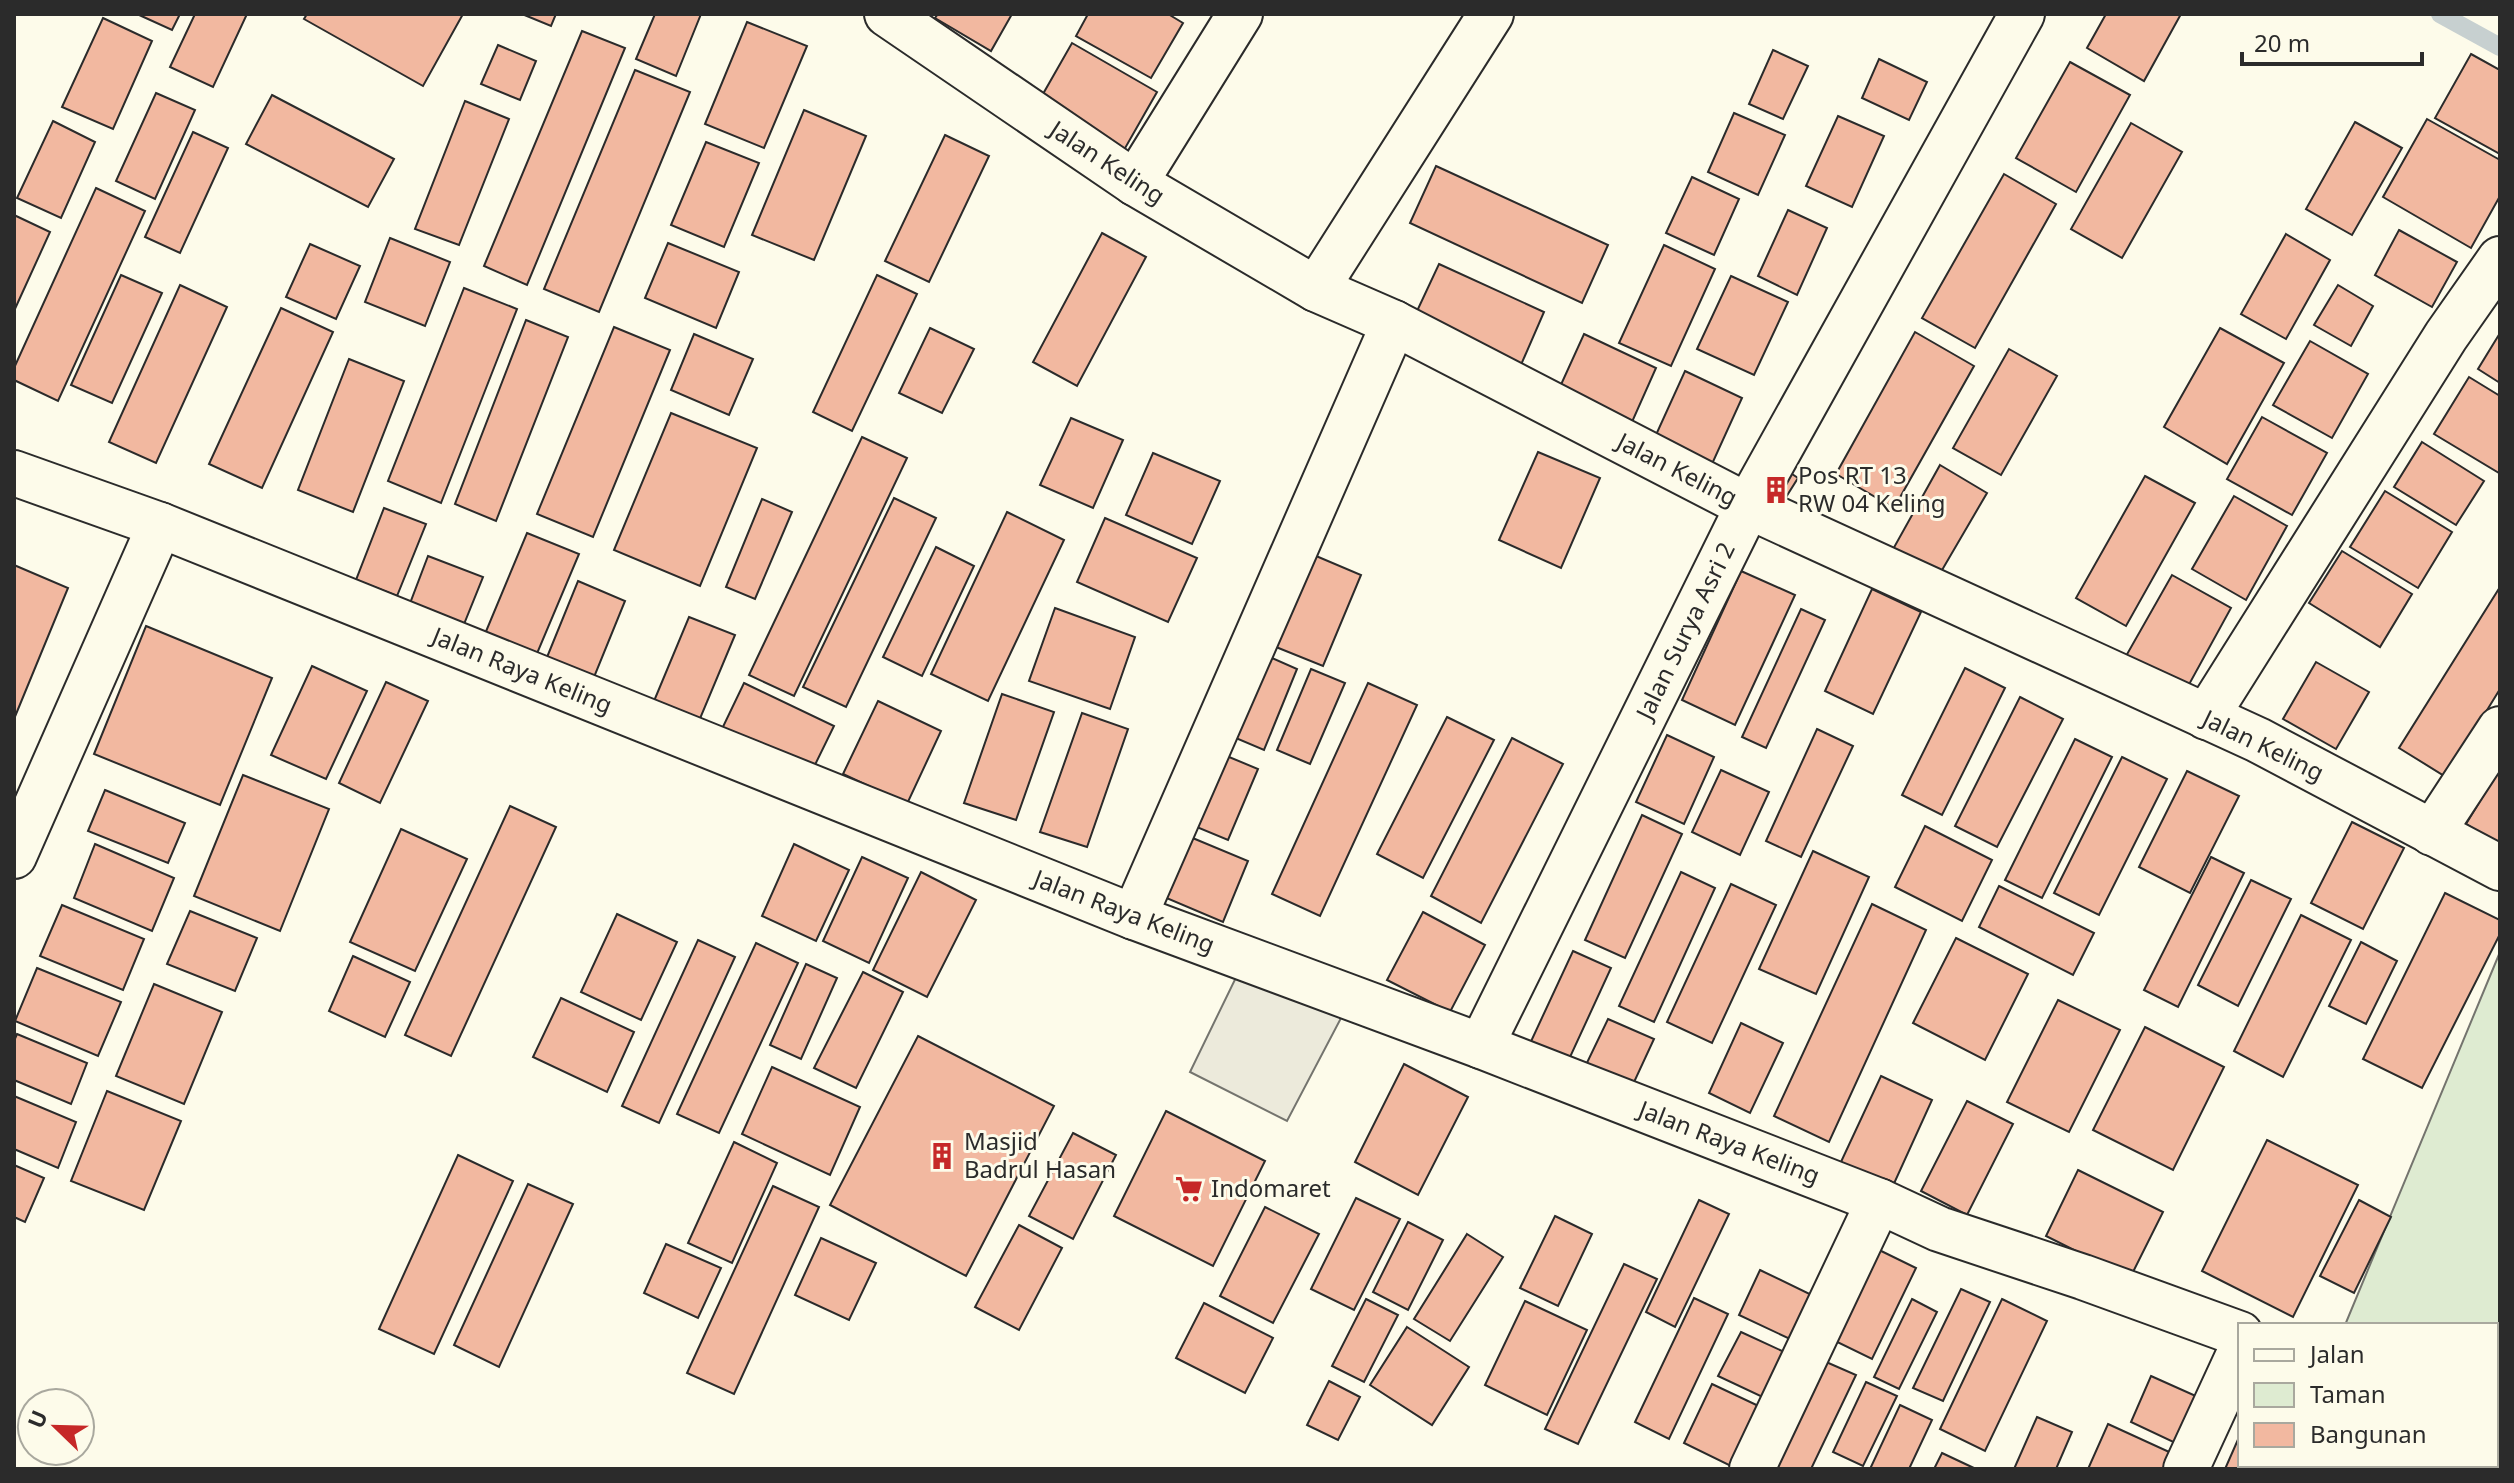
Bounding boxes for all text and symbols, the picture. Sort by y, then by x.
scale bar [2242,16,2422,66]
text: 20 m [2254,26,2310,59]
street label: Jalan Keling [1042,111,1172,211]
street label: Jalan Keling [1610,423,1744,513]
place label: Pos RT 13 RW 04 Keling [1798,458,1946,519]
building icon: Pos RT 13 RW 04 Keling [1761,475,1791,505]
street label: Jalan Surya Asri 2 [1627,536,1742,726]
street label: Jalan Raya Keling [426,618,617,721]
street label: Jalan Keling [2196,700,2330,788]
street label: Jalan Raya Keling [1027,860,1220,960]
street label: Jalan Raya Keling [1632,1091,1825,1191]
place label: Masjid Badrul Hasan [964,1124,1116,1185]
building icon: Masjid Badrul Hasan [927,1141,957,1171]
place label: Indomaret [1211,1171,1331,1204]
supermarket icon: Indomaret [1174,1174,1204,1204]
legend [2238,1323,2498,1467]
text: Jalan [2308,1337,2365,1370]
text: Taman [2310,1377,2386,1410]
north arrow [16,1387,96,1467]
text: U [20,1405,54,1432]
text: Bangunan [2310,1417,2427,1450]

